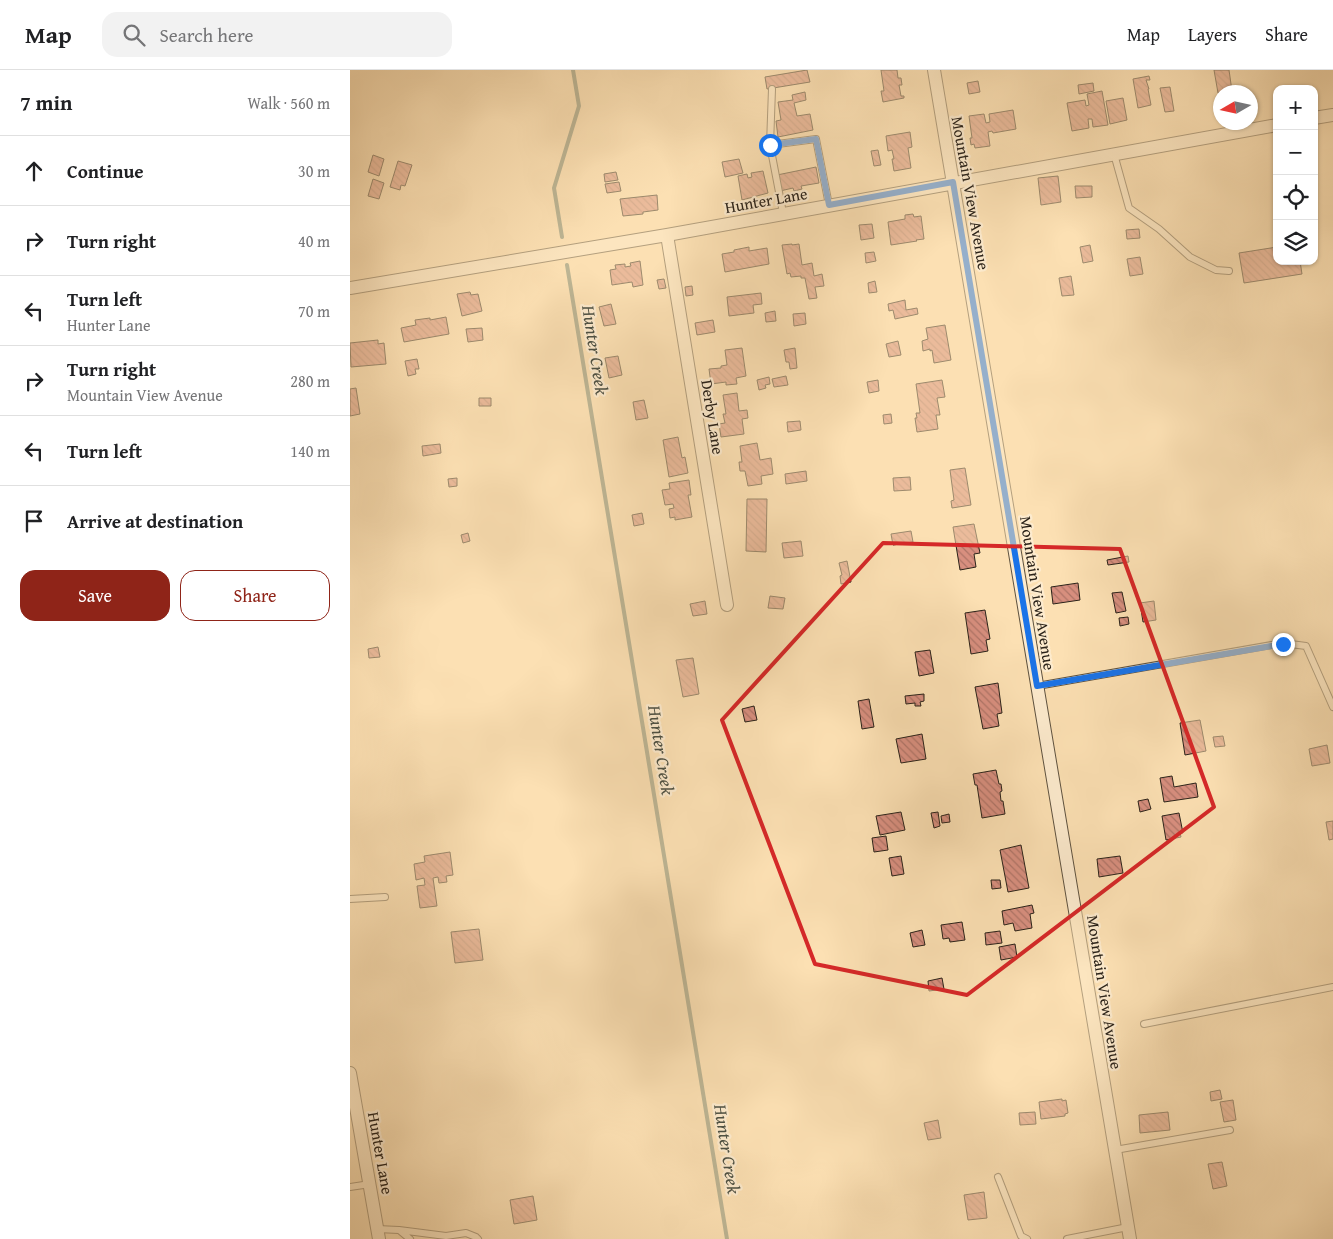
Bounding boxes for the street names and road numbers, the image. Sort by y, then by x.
street label: Mountain View Avenue [946,114,996,272]
street label: Hunter Lane [723,181,809,219]
street label: Derby Lane [695,378,731,456]
street label: Mountain View Avenue [1014,514,1062,672]
street label: Mountain View Avenue [1081,913,1129,1071]
street label: Hunter Lane [362,1110,400,1196]

